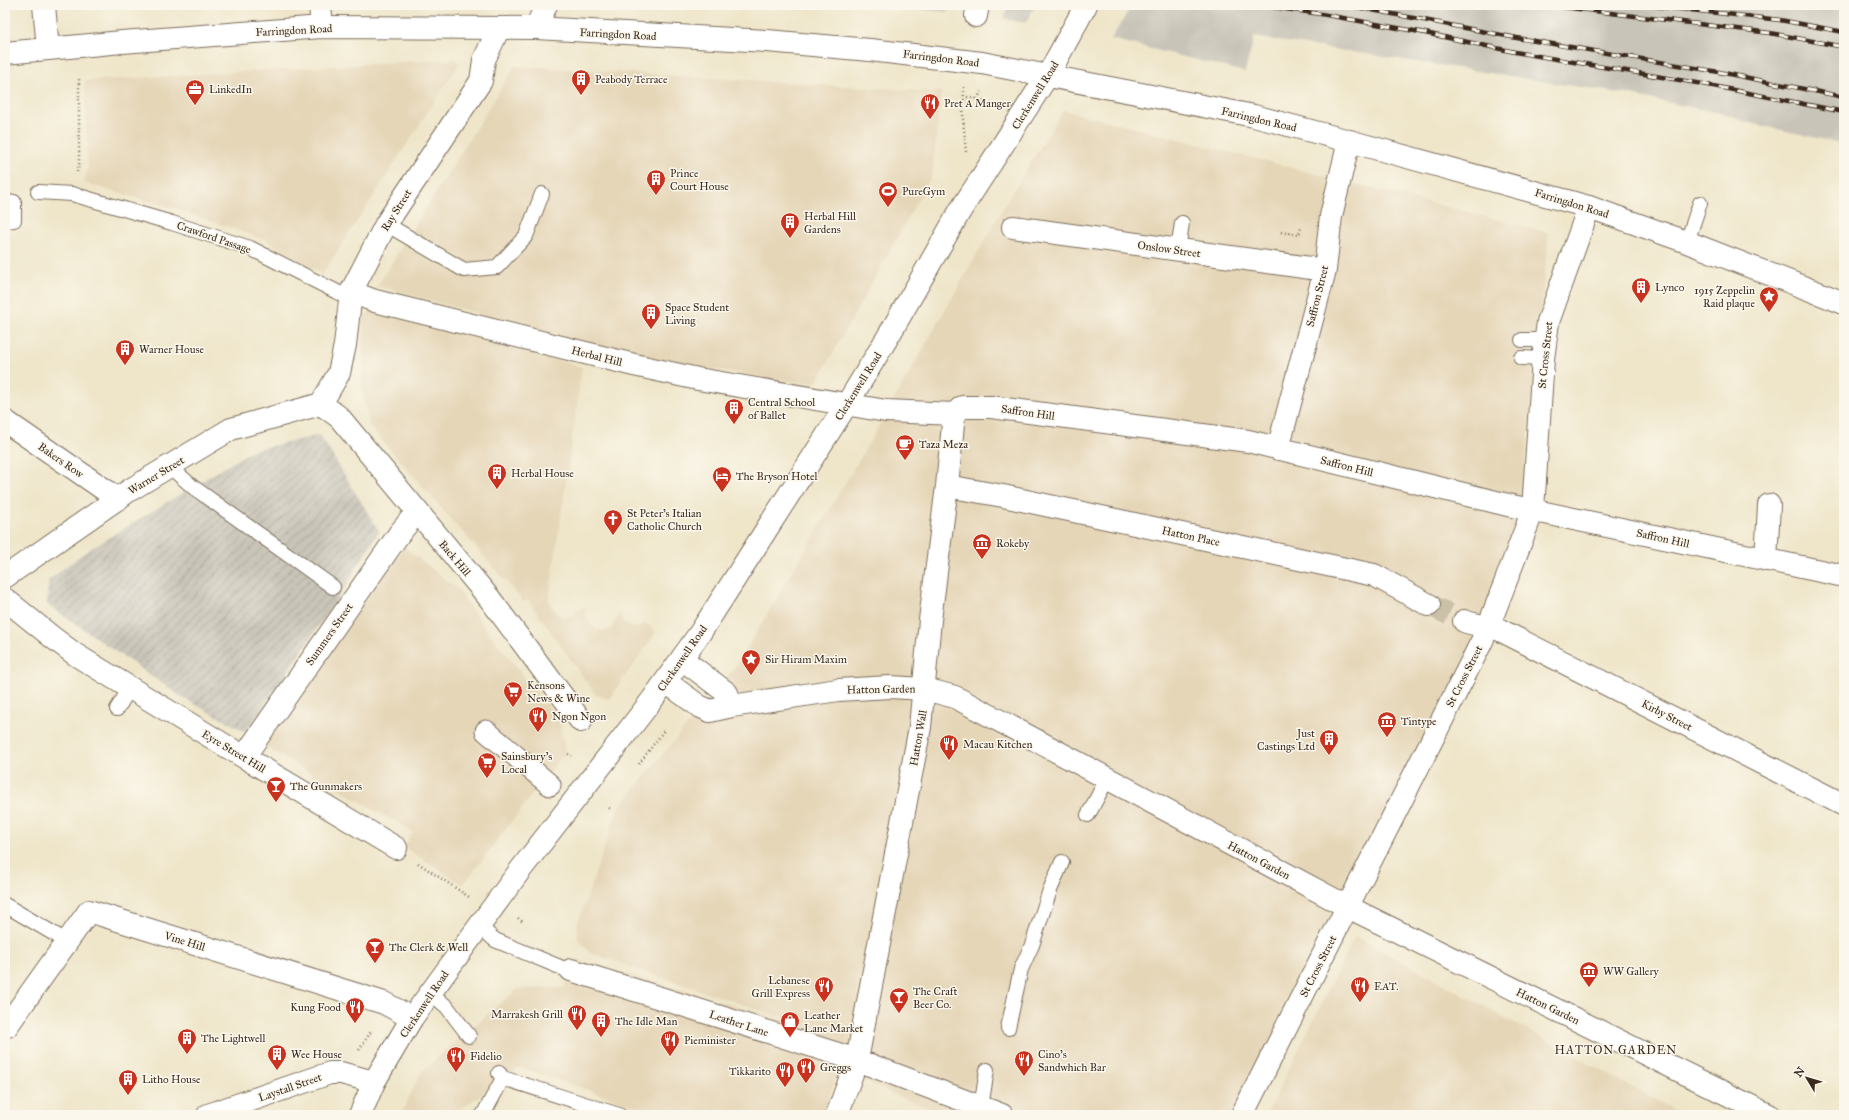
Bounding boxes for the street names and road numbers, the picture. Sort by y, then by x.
street label: Farringdon Road [255,22,333,39]
street label: Farringdon Road [579,26,657,43]
street label: Farringdon Road [902,47,980,70]
street label: Clerkenwell Road [1009,58,1062,132]
street label: Farringdon Road [1220,105,1298,135]
street label: Farringdon Road [1533,186,1611,221]
street label: Ray Street [378,187,414,234]
street label: Crawford Passage [175,219,253,256]
street label: Onslow Street [1136,239,1202,260]
street label: Saffron Street [1304,264,1331,328]
street label: St Cross Street [1536,321,1556,389]
street label: Herbal Hill [570,344,624,369]
street label: Clerkenwell Road [832,349,885,423]
street label: Saffron Hill [1000,402,1056,423]
street label: Bakers Row [35,440,87,481]
street label: Warner Street [126,454,187,497]
street label: Saffron Hill [1319,454,1375,479]
street label: Hatton Place [1161,524,1222,549]
street label: Saffron Hill [1635,527,1691,550]
street label: Back Hill [436,538,473,579]
street label: Summers Street [303,601,356,668]
street label: Clerkenwell Road [655,622,710,694]
street label: St Cross Street [1443,643,1486,709]
street label: Hatton Garden [847,682,916,697]
street label: Kirby Street [1639,697,1694,734]
street label: Hatton Wall [907,709,930,767]
street label: Eyre Street Hill [200,727,268,776]
street label: Hatton Garden [1225,839,1292,882]
street label: Vine Hill [162,929,207,954]
street label: St Cross Street [1297,933,1340,999]
street label: Clerkenwell Road [397,968,452,1040]
street label: Hatton Garden [1514,986,1582,1027]
street label: Leather Lane [707,1008,771,1039]
street label: Laystall Street [257,1071,324,1104]

